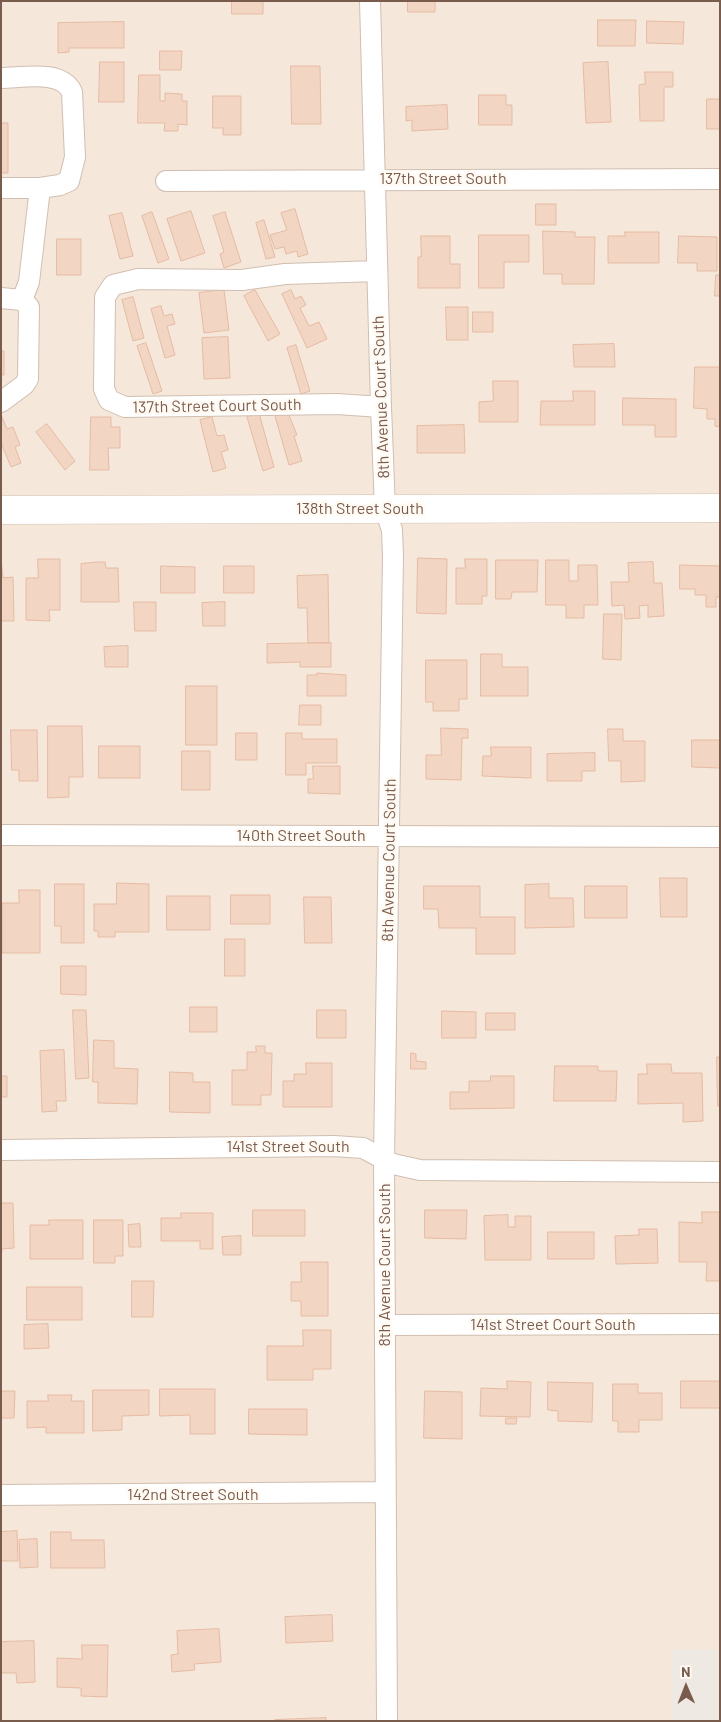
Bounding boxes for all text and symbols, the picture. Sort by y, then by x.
street label: 137th Street South [379,169,507,189]
street label: 8th Avenue Court South [369,315,393,479]
street label: 137th Street Court South [132,395,302,417]
street label: 138th Street South [296,499,424,519]
street label: 8th Avenue Court South [378,778,400,942]
street label: 140th Street South [236,826,366,846]
street label: 141st Street South [226,1137,350,1157]
street label: 8th Avenue Court South [375,1183,395,1347]
street label: 141st Street Court South [470,1315,636,1335]
street label: 142nd Street South [127,1485,259,1505]
north arrow [661,1662,711,1712]
text: N [681,1663,691,1680]

